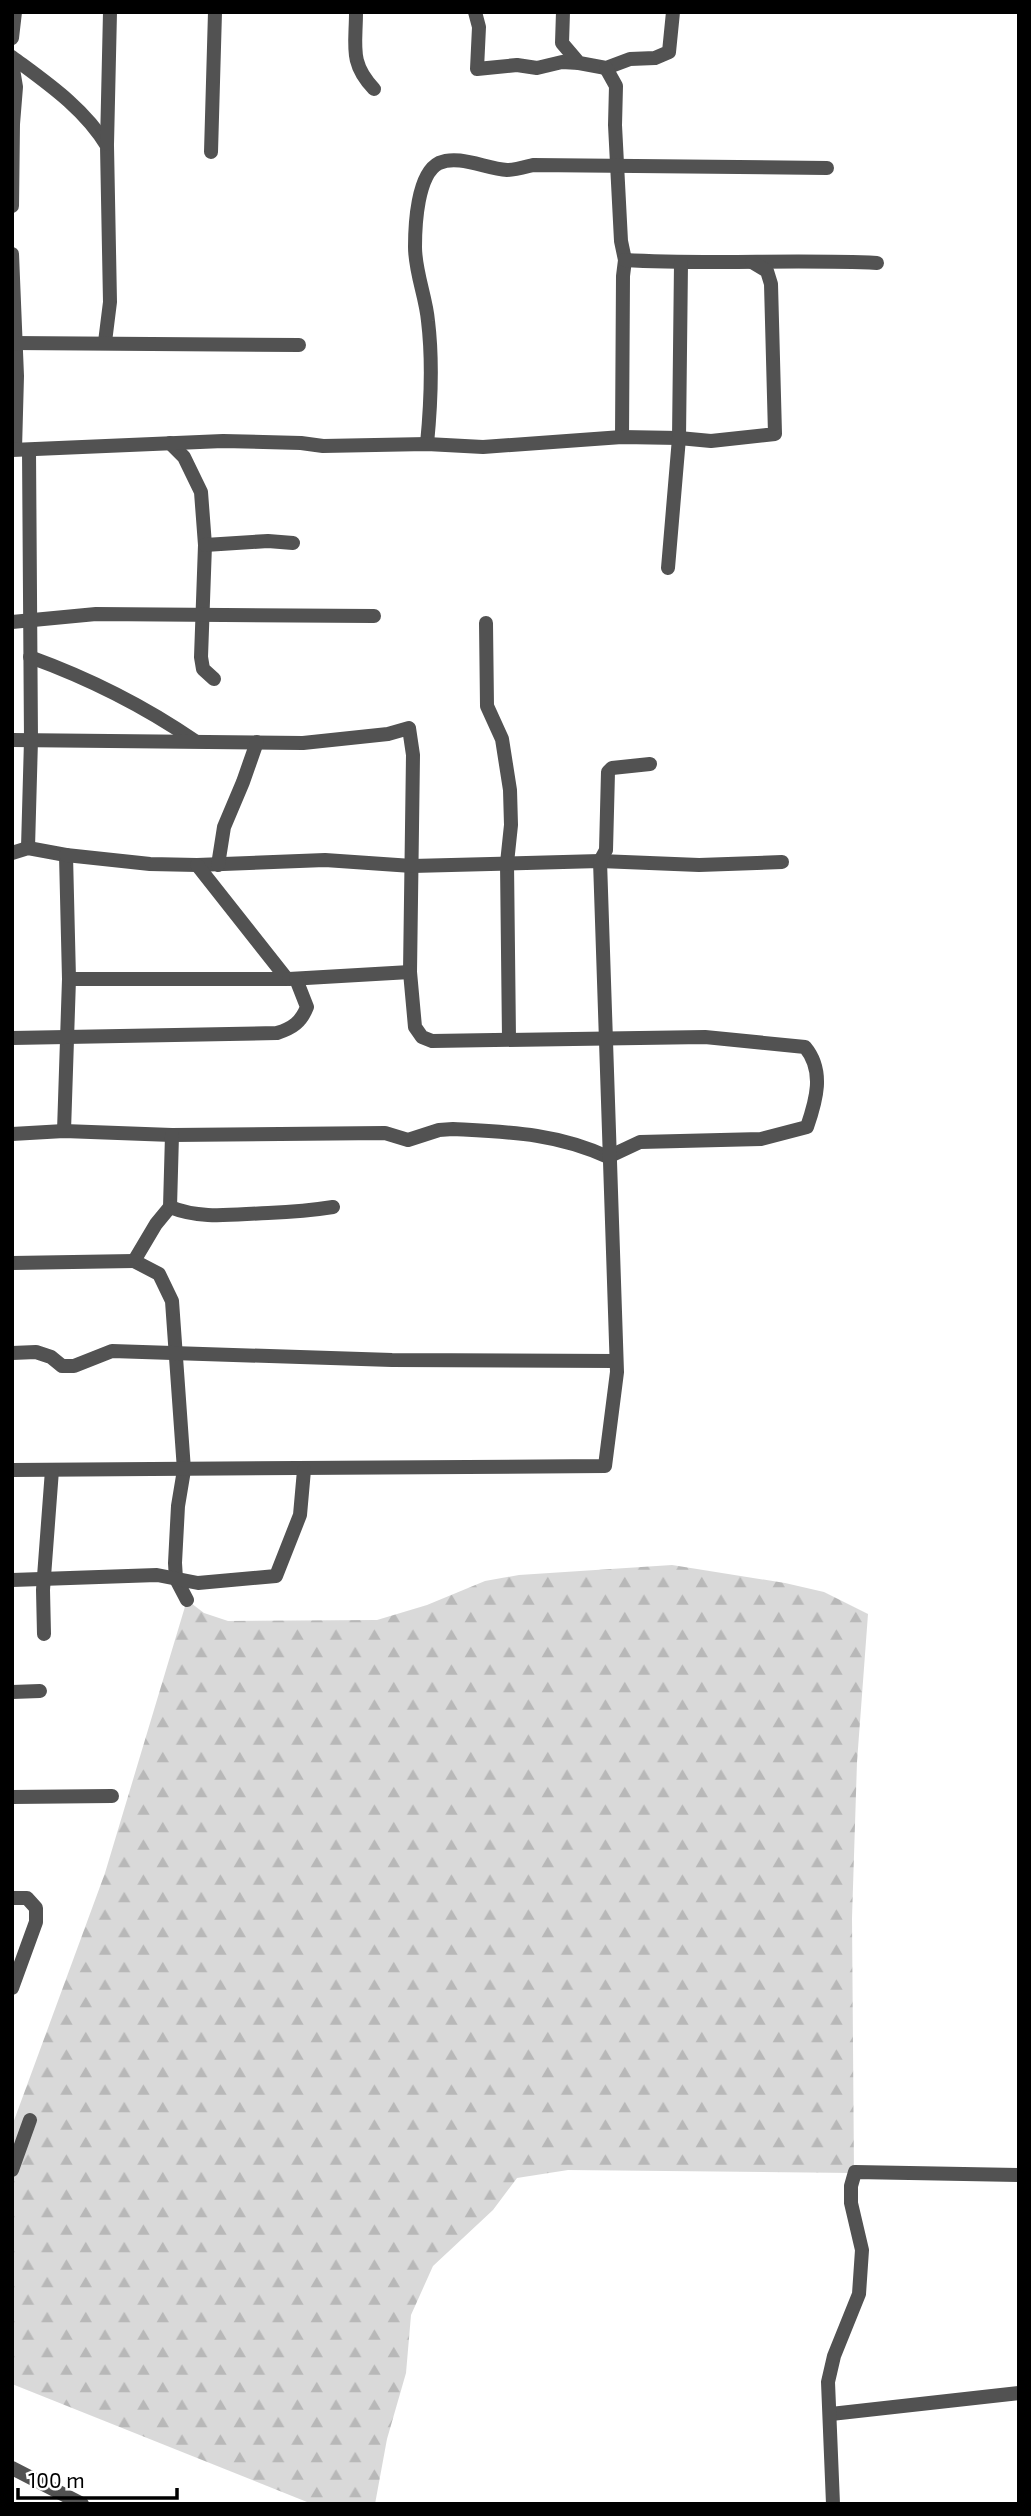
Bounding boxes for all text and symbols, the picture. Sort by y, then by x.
scale bar [18,2456,177,2500]
text: 100 m [28,2467,85,2492]

